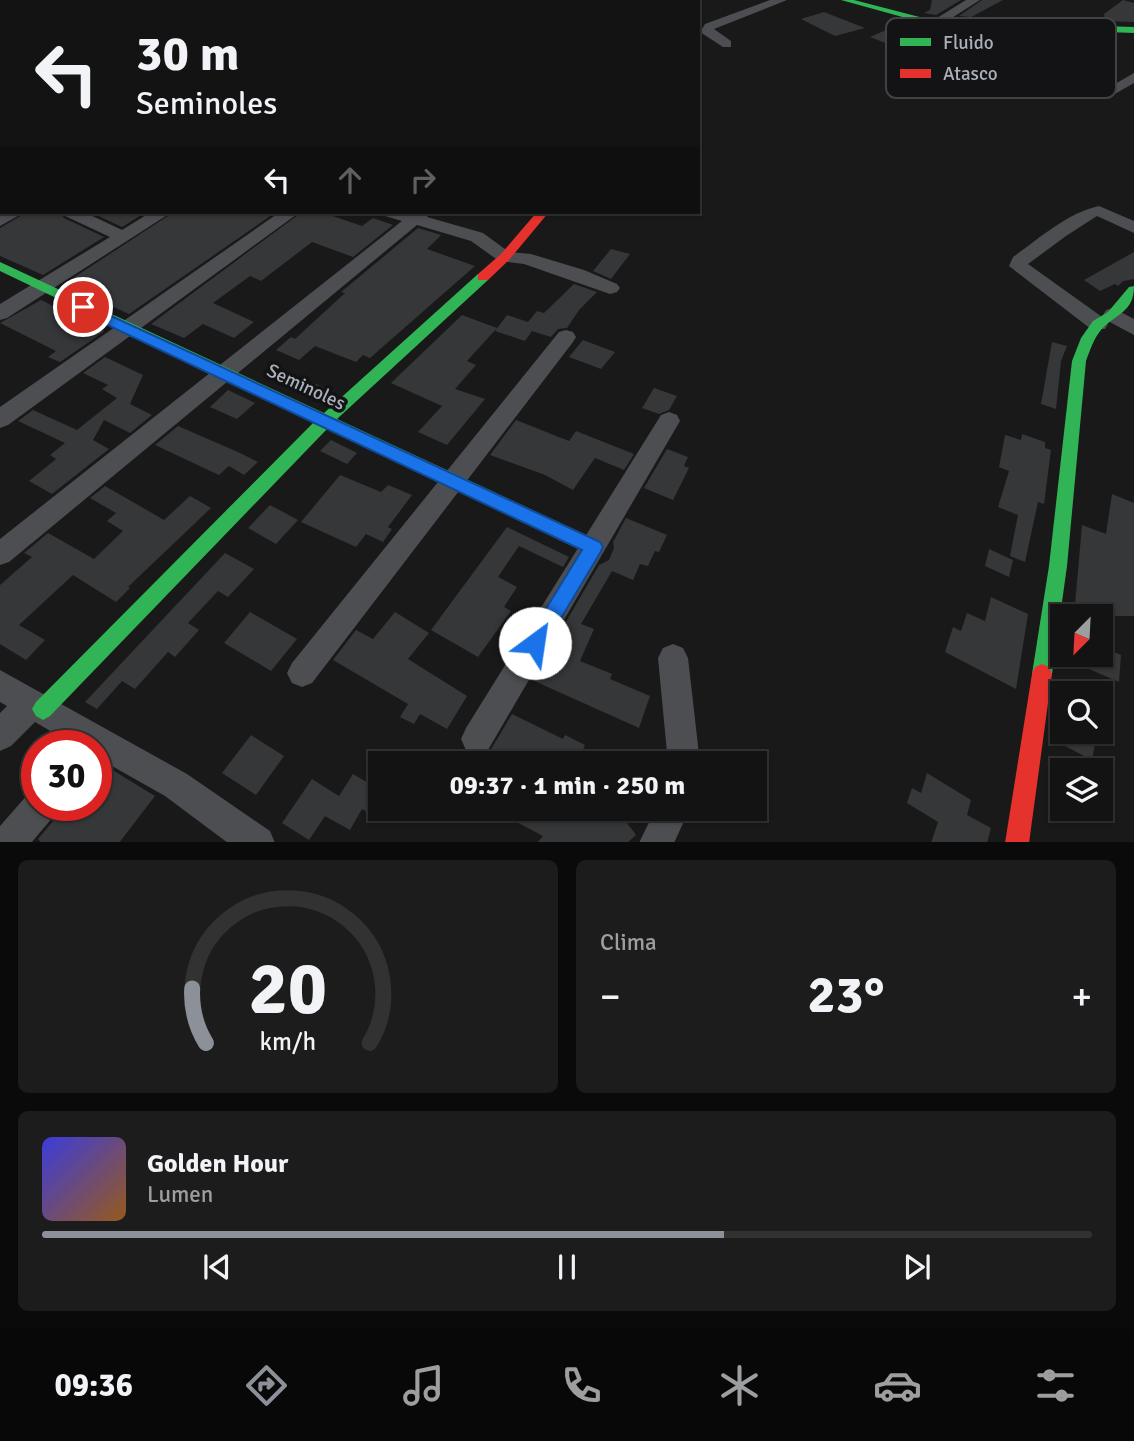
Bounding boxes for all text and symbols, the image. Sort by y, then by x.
legend [886,18,1116,98]
text: 30 m [136,24,239,84]
icon: left [21,28,112,119]
text: Fluido [943,31,994,55]
text: Atasco [943,62,998,86]
text: Seminoles [136,84,277,123]
icon: left [258,161,296,199]
icon: ahead [331,161,369,199]
icon: right [404,161,442,199]
pin [53,277,113,337]
icon: arrive [64,288,102,326]
street label: Seminoles [263,358,349,416]
north arrow [1050,604,1113,667]
map controls [1050,604,1113,821]
position arrow [498,606,572,680]
button: search [1050,681,1113,744]
speed limit sign: 30 [21,730,112,821]
button: layers [1050,758,1113,821]
text: 09:37 · 1 min · 250 m [450,770,685,802]
text: Clima [600,928,657,957]
text: 20 [249,945,327,1034]
text: 23° [808,963,884,1027]
text: − [600,973,621,1020]
text: + [1071,973,1092,1020]
text: km/h [260,1025,316,1056]
text: Golden Hour [147,1148,288,1180]
text: Lumen [147,1180,213,1209]
icon: previous [198,1248,236,1286]
icon: pause [548,1248,586,1286]
icon: next [898,1248,936,1286]
icon: directions [242,1361,291,1410]
icon: music [399,1361,448,1410]
icon: phone [557,1361,606,1410]
icon: climate [715,1361,764,1410]
icon: car [873,1361,922,1410]
icon: filters [1031,1361,1080,1410]
text: 09:36 [54,1366,133,1405]

